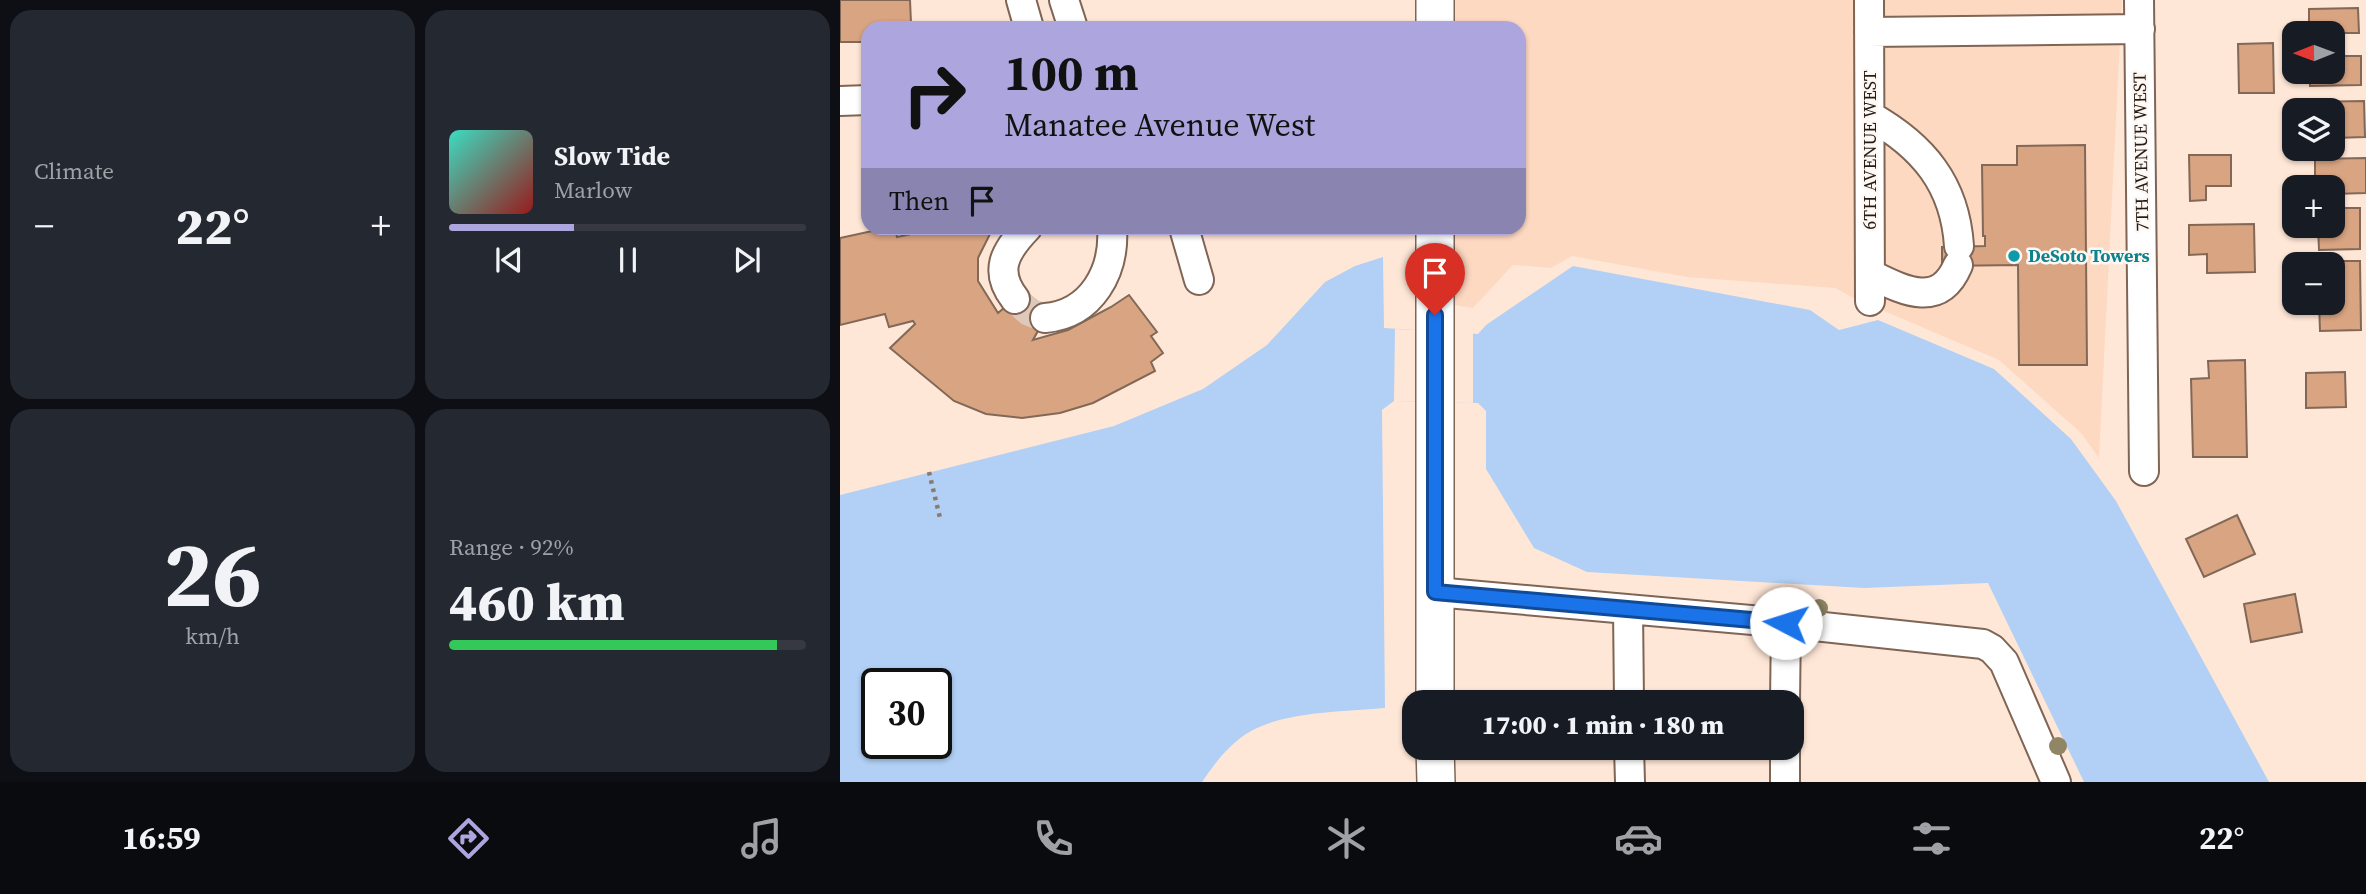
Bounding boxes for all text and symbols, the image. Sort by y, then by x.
north arrow [2282,21,2345,84]
map controls [2282,21,2345,315]
text: 100 m [1004,39,1139,106]
icon: right [889,49,980,140]
street label: 6TH AVENUE WEST [1857,70,1882,230]
street label: 7TH AVENUE WEST [2127,72,2154,232]
button: layers [2282,98,2345,161]
text: Manatee Avenue West [1004,103,1315,147]
text: Slow Tide [554,138,670,174]
text: Climate [34,155,114,187]
text: Marlow [554,174,632,206]
button: + [2282,175,2345,238]
icon: arrive [963,182,1001,220]
text: Then [889,183,949,219]
text: 22° [175,190,250,261]
text: − [34,200,54,252]
text: + [371,200,391,252]
icon: previous [490,241,528,279]
icon: pause [609,241,647,279]
icon: next [728,241,766,279]
pin [1405,243,1465,315]
place label: DeSoto Towers [2028,243,2150,268]
marker: DeSoto Towers [2006,248,2022,264]
button: − [2282,252,2345,315]
icon: arrive [1416,254,1454,292]
text: 26 [163,512,262,636]
text: Range · 92% [449,531,574,563]
text: 460 km [449,566,625,637]
position arrow [1749,586,1823,660]
text: km/h [185,620,240,652]
speed limit sign: 30 [861,668,952,759]
text: 17:00 · 1 min · 180 m [1482,707,1724,743]
icon: directions [444,814,493,863]
icon: music [737,814,786,863]
icon: phone [1029,814,1078,863]
icon: climate [1322,814,1371,863]
icon: car [1614,814,1663,863]
icon: filters [1907,814,1956,863]
text: 16:59 [122,816,201,860]
text: 22° [2199,816,2244,860]

